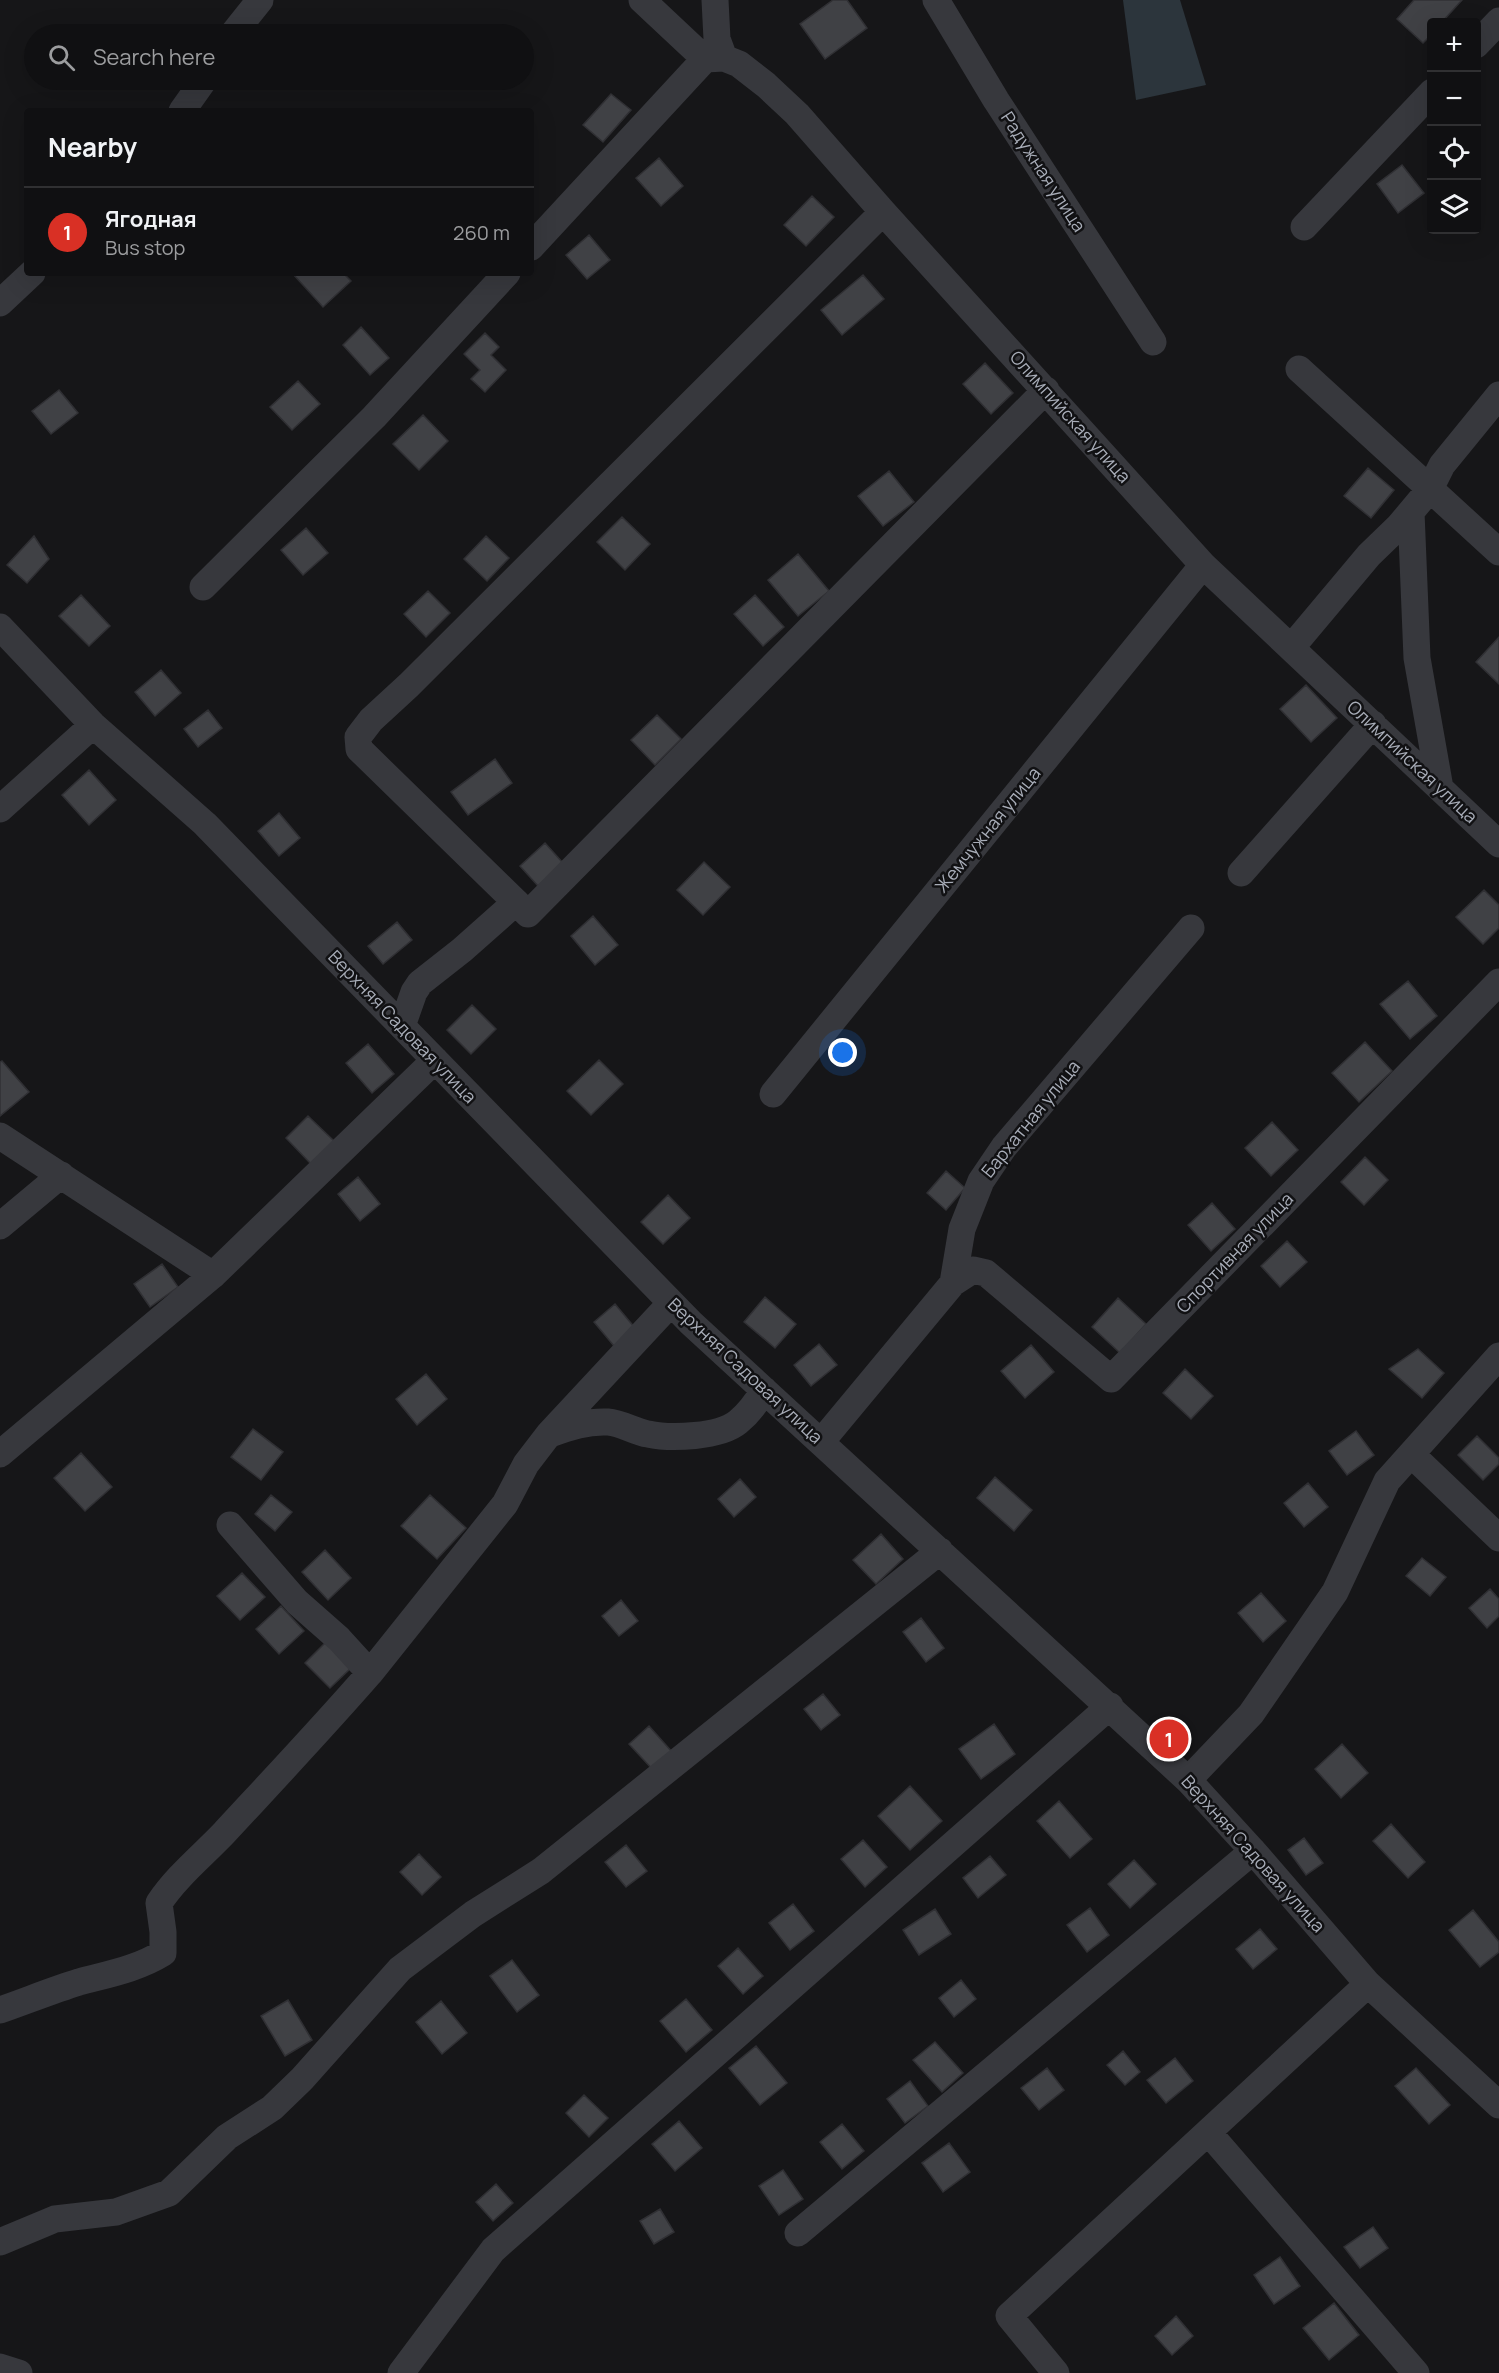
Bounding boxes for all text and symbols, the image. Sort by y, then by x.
map controls [1427,18,1481,234]
button: + [1427,18,1481,72]
search box [24,24,534,90]
icon: search [45,41,78,74]
text: Search here [93,42,215,72]
button: − [1427,72,1481,126]
street label: Радужная улица [996,107,1092,236]
button: locate [1427,126,1481,180]
text: Nearby [48,129,137,165]
button: layers [1427,180,1481,234]
text: Ягодная [105,204,197,234]
text: 1 [63,219,72,246]
text: 260 m [453,219,510,246]
text: Bus stop [105,234,185,261]
street label: Олимпийская улица [1005,345,1137,488]
street label: Олимпийская улица [1342,694,1483,828]
street label: Жемчужная улица [929,762,1045,897]
street label: Верхняя Садовая улица [323,945,482,1108]
your location [828,1038,857,1067]
street label: Бархатная улица [975,1055,1085,1182]
street label: Спортивная улица [1171,1187,1298,1318]
street label: Верхняя Садовая улица [663,1292,828,1449]
pin: 1 [1150,1716,1188,1762]
street label: Верхняя Садовая улица [1177,1770,1331,1937]

